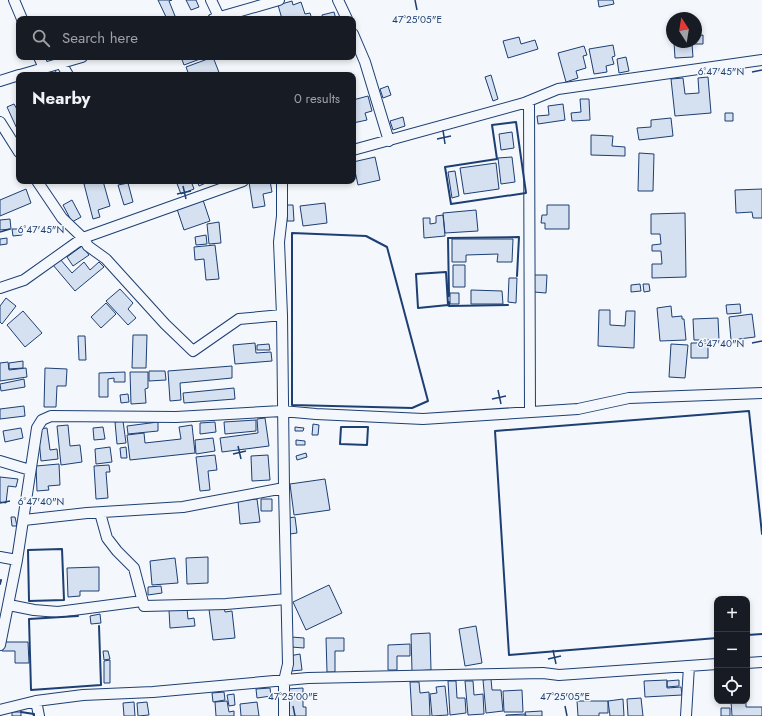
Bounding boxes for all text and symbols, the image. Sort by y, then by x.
text: 47°25'05"E [392,12,442,27]
north arrow [666,12,702,48]
search box [16,16,356,60]
icon: search [30,27,52,49]
text: Search here [62,27,138,49]
text: 6°47'45"N [698,64,744,79]
text: Nearby [32,86,90,110]
text: 0 results [294,89,340,108]
text: 6°47'45"N [18,222,64,237]
text: 6°47'40"N [698,336,744,351]
text: 6°47'40"N [18,494,64,509]
map controls [714,596,750,704]
button: + [714,596,750,632]
button: − [714,632,750,668]
button: locate [714,668,750,704]
text: 47°25'00"E [268,689,318,704]
text: 47°25'05"E [540,689,590,704]

